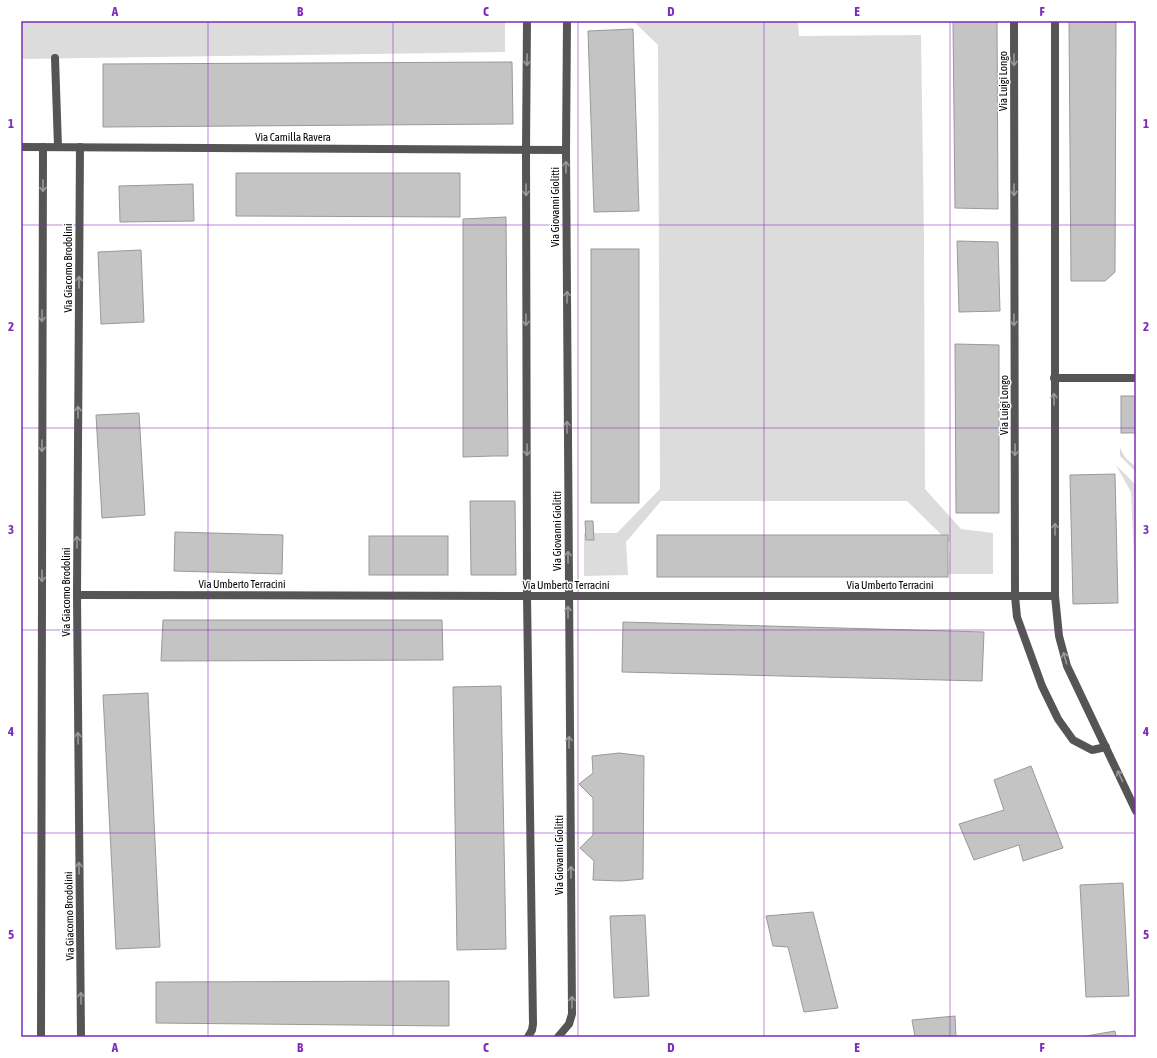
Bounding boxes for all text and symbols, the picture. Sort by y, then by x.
text: A [111,4,119,19]
text: B [297,4,304,19]
text: C [483,4,489,19]
text: D [667,4,675,19]
text: E [854,4,860,19]
text: F [1039,4,1045,19]
street label: Via Luigi Longo [997,51,1009,111]
one-way arrow [523,53,531,66]
one-way arrow [1010,53,1018,66]
text: 1 [8,116,14,131]
text: 1 [1143,116,1149,131]
street label: Via Camilla Ravera [255,131,331,143]
one-way arrow [562,161,570,174]
street label: Via Giovanni Giolitti [549,167,561,247]
one-way arrow [39,179,47,192]
one-way arrow [522,183,530,196]
one-way arrow [1010,183,1018,196]
street label: Via Giacomo Brodolini [62,223,74,313]
one-way arrow [75,276,83,289]
one-way arrow [563,291,571,304]
one-way arrow [38,309,46,322]
one-way arrow [522,313,530,326]
one-way arrow [1010,313,1018,326]
text: 2 [8,319,14,334]
text: 2 [1143,319,1149,334]
street label: Via Luigi Longo [998,375,1010,435]
one-way arrow [1050,393,1058,406]
one-way arrow [74,406,82,419]
one-way arrow [563,421,571,434]
one-way arrow [38,439,46,452]
one-way arrow [523,443,531,456]
one-way arrow [1011,443,1019,456]
street label: Via Giovanni Giolitti [551,491,563,571]
text: 3 [8,522,14,537]
text: 3 [1143,522,1149,537]
one-way arrow [1051,523,1059,536]
one-way arrow [73,536,81,549]
street label: Via Giacomo Brodolini [60,547,72,637]
one-way arrow [564,551,572,564]
one-way arrow [38,569,46,582]
street label: Via Umberto Terracini [198,578,286,590]
street label: Via Umberto Terracini [522,579,610,591]
street label: Via Umberto Terracini [846,579,934,591]
one-way arrow [564,606,572,619]
one-way arrow [1061,652,1068,665]
text: 4 [7,724,14,739]
text: 4 [1142,724,1149,739]
one-way arrow [74,732,82,745]
one-way arrow [566,736,573,749]
one-way arrow [1116,770,1123,782]
street label: Via Giovanni Giolitti [553,815,565,895]
one-way arrow [76,862,83,875]
one-way arrow [567,866,575,879]
street label: Via Giacomo Brodolini [62,871,76,961]
text: 5 [8,927,14,942]
text: 5 [1143,927,1149,942]
one-way arrow [77,992,85,1005]
one-way arrow [568,996,576,1009]
text: A [111,1040,119,1055]
text: B [297,1040,304,1055]
text: C [483,1040,489,1055]
text: D [667,1040,675,1055]
text: E [854,1040,860,1055]
text: F [1039,1040,1045,1055]

